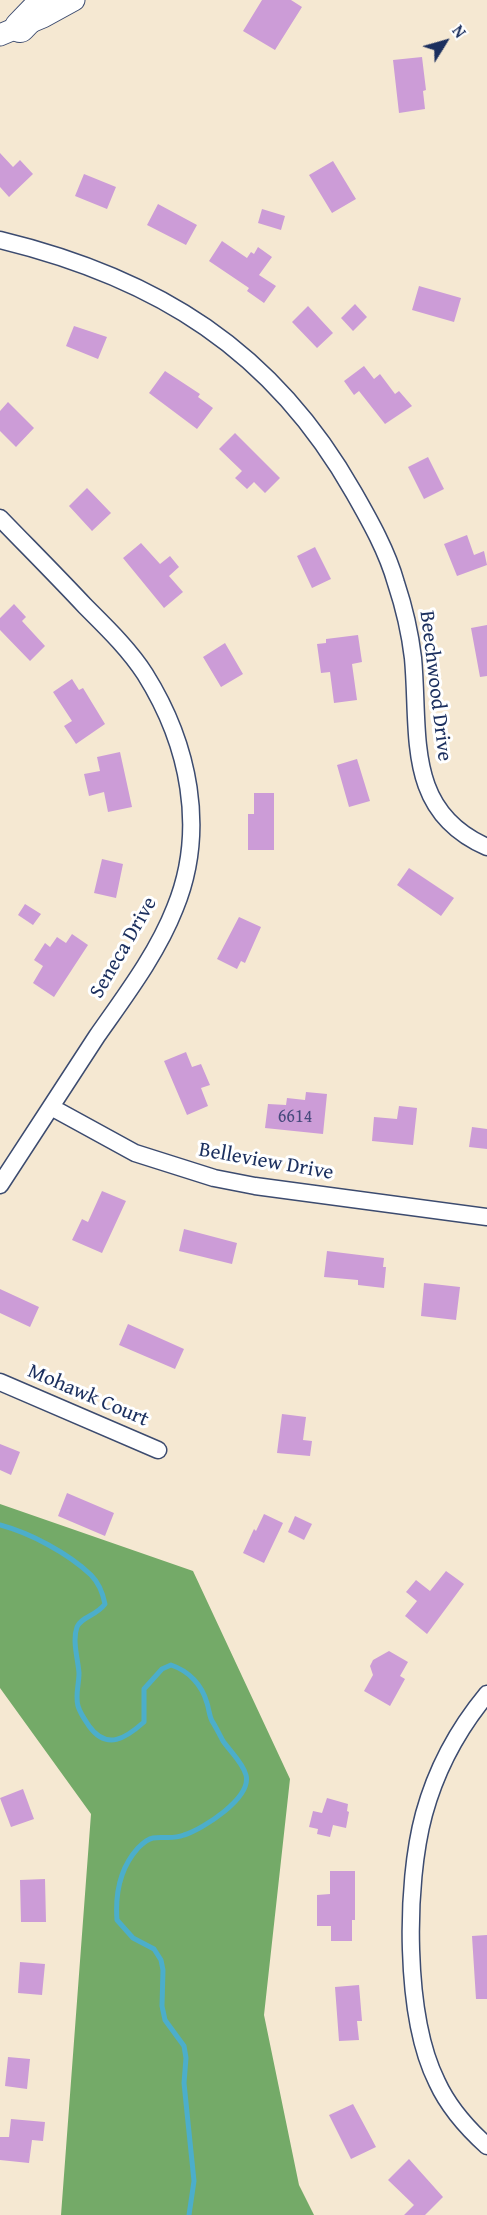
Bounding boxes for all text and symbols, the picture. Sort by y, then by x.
north arrow [415,12,475,72]
text: N [447,20,472,43]
street label: Beechwood Drive [413,609,457,763]
street label: Seneca Drive [85,893,163,1003]
house number: 6614 [278,1106,312,1128]
street label: Belleview Drive [197,1138,335,1186]
street label: Mohawk Court [24,1359,152,1433]

